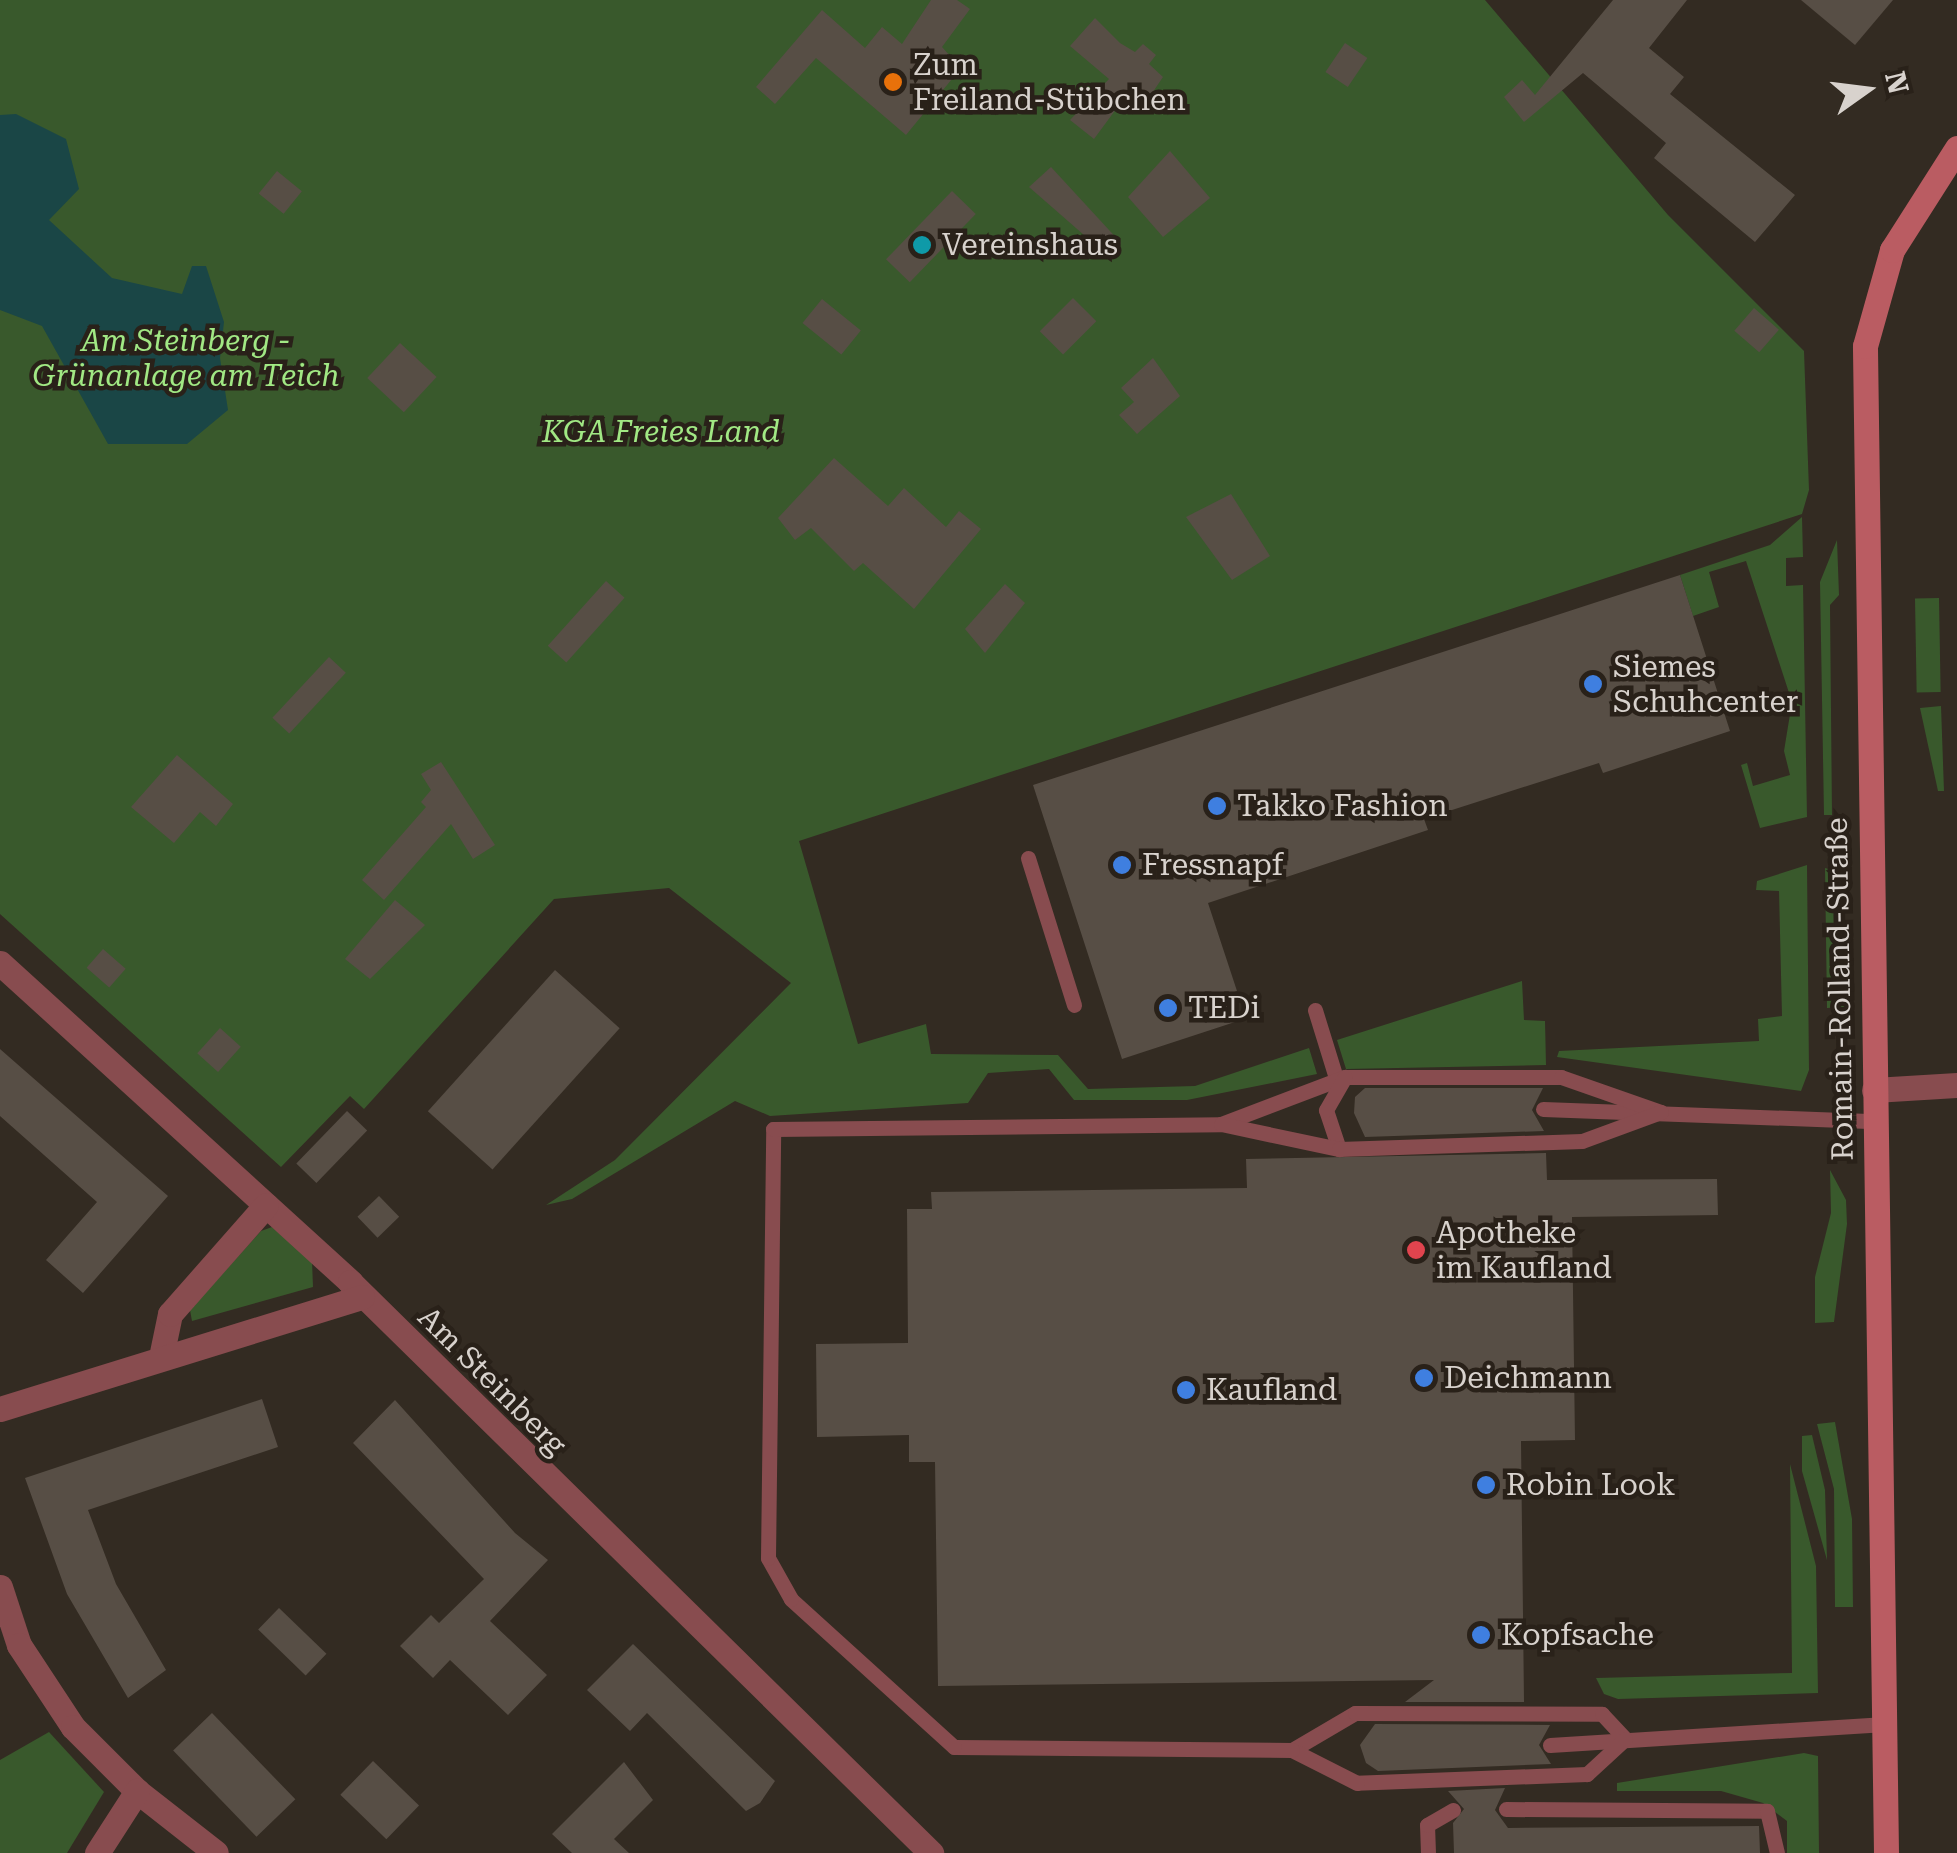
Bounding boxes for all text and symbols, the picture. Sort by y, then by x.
north arrow [1817,40,1917,140]
place label: Zum Freiland-Stübchen [913,47,1186,118]
text: N [1878,68,1915,97]
marker: Zum Freiland-Stübchen [882,71,904,93]
place label: Vereinshaus [942,227,1118,263]
marker: Vereinshaus [911,234,933,256]
park label: Am Steinberg - Grünanlage am Teich [33,323,339,394]
park label: KGA Freies Land [542,414,780,450]
place label: Siemes Schuhcenter [1613,649,1798,720]
marker: Siemes Schuhcenter [1582,673,1604,695]
place label: Takko Fashion [1237,788,1448,824]
marker: Takko Fashion [1206,795,1228,817]
street label: Romain-Rolland-Straße [1819,817,1861,1161]
place label: Fressnapf [1142,847,1283,883]
marker: Fressnapf [1111,854,1133,876]
place label: TEDi [1188,990,1260,1026]
marker: TEDi [1157,997,1179,1019]
place label: Apotheke im Kaufland [1436,1215,1612,1286]
marker: Apotheke im Kaufland [1405,1239,1427,1261]
street label: Am Steinberg [410,1299,574,1463]
place label: Deichmann [1444,1360,1612,1396]
marker: Deichmann [1413,1367,1435,1389]
place label: Kaufland [1206,1372,1337,1408]
marker: Kaufland [1175,1379,1197,1401]
place label: Robin Look [1506,1467,1675,1503]
marker: Robin Look [1475,1474,1497,1496]
place label: Kopfsache [1501,1617,1654,1653]
marker: Kopfsache [1470,1624,1492,1646]

